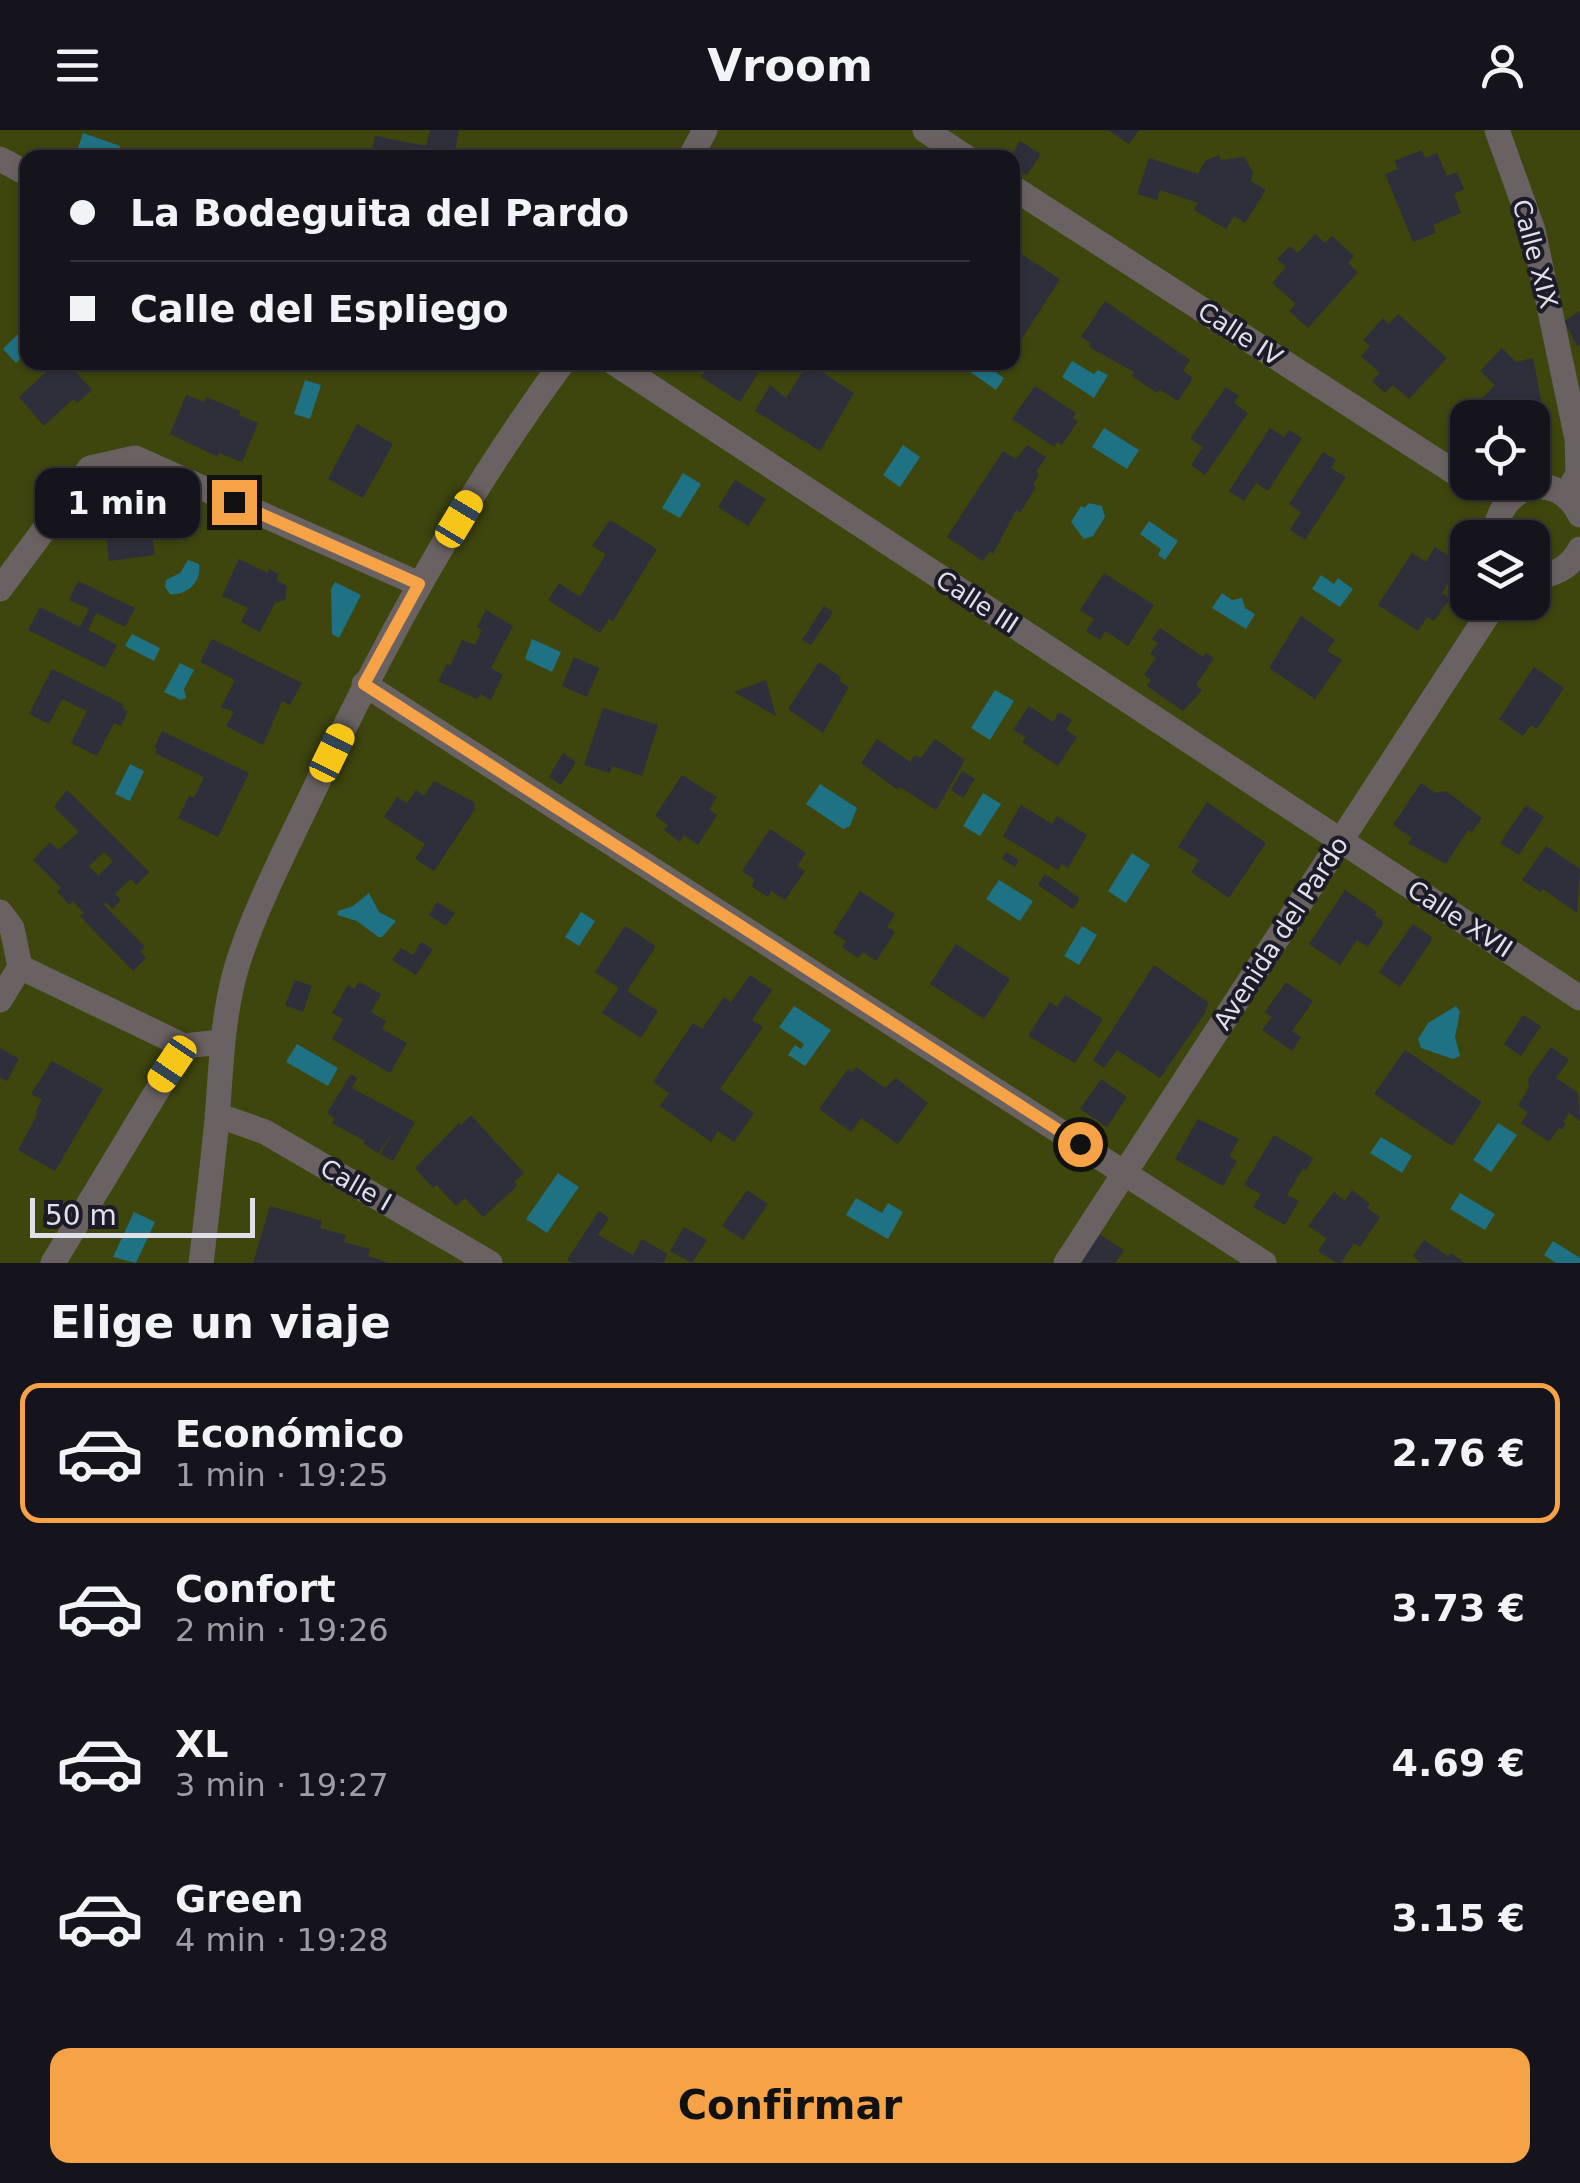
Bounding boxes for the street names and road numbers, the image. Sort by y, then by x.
street label: Calle XIX [1507,196,1563,312]
street label: Calle IV [1192,296,1288,372]
street label: Calle III [930,565,1024,639]
street label: Avenida del Pardo [1208,831,1354,1035]
street label: Calle XVII [1402,874,1518,964]
street label: Calle I [315,1153,397,1217]

